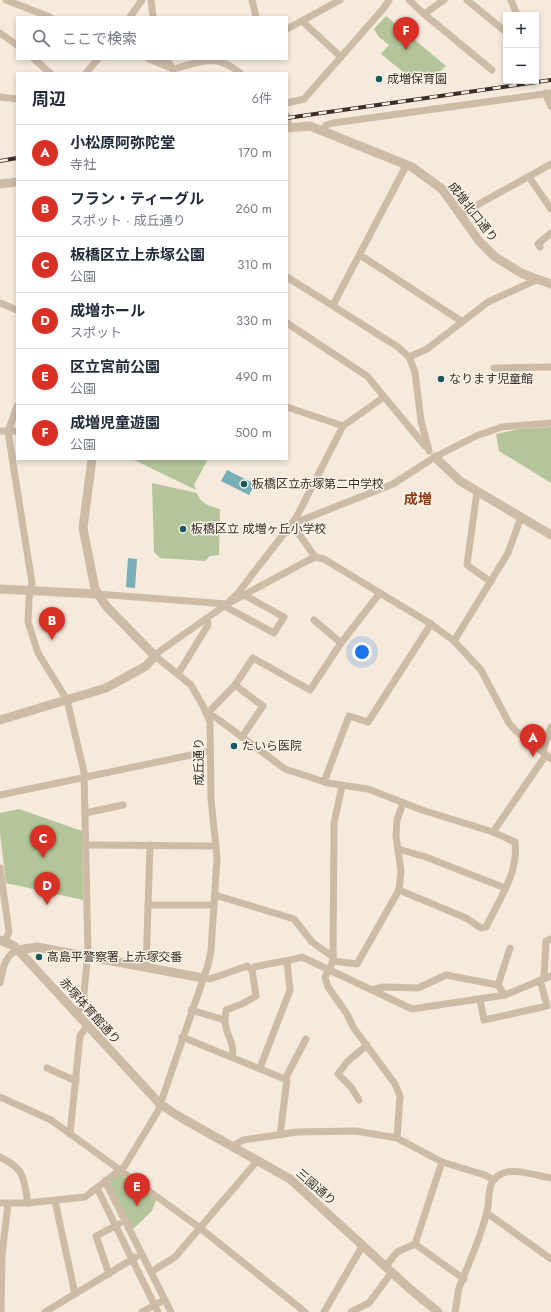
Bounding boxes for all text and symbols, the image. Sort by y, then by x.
map controls [503,12,539,84]
button: + [503,12,539,48]
search box [16,16,288,60]
pin: F [393,17,419,50]
icon: search [30,27,52,49]
text: ここで検索 [62,28,137,50]
button: − [503,48,539,84]
place label: 成増保育園 [387,70,447,88]
marker: 成増保育園 [374,74,384,84]
text: 周辺 [32,87,66,111]
text: 6件 [252,89,272,108]
text: 小松原阿弥陀堂 [70,132,175,154]
text: A [40,143,50,162]
text: 170 m [237,143,272,162]
text: 寺社 [70,155,96,174]
street label: 成増北口通り [444,178,502,246]
text: フラン・ティーグル [70,188,204,210]
text: B [41,199,49,218]
text: 260 m [235,199,272,218]
text: スポット · 成丘通り [70,211,186,230]
text: 板橋区立上赤塚公園 [70,244,205,266]
text: C [40,255,50,274]
text: 310 m [237,255,272,274]
text: 公園 [70,267,96,286]
text: 成増ホール [70,300,145,322]
text: D [40,311,50,330]
text: 330 m [236,311,272,330]
text: スポット [70,323,122,342]
text: 区立宮前公園 [70,356,160,378]
text: E [41,367,49,386]
text: 490 m [235,367,272,386]
place label: なります児童館 [449,370,533,388]
marker: なります児童館 [436,374,446,384]
text: 公園 [70,379,96,398]
text: 成増児童遊園 [70,412,160,434]
text: F [41,423,49,442]
text: 500 m [235,423,272,442]
text: 公園 [70,435,96,454]
place label: 板橋区立赤塚第二中学校 [252,475,384,493]
marker: 板橋区立赤塚第二中学校 [239,479,249,489]
district label: 成増 [404,489,432,509]
place label: 板橋区立 成増ヶ丘小学校 [191,520,327,538]
marker: 板橋区立 成増ヶ丘小学校 [178,524,188,534]
pin: B [39,607,65,640]
your location [352,642,372,662]
pin: A [520,724,546,757]
place label: たいら医院 [242,737,302,755]
street label: 成丘通り [190,738,208,786]
marker: たいら医院 [229,741,239,751]
pin: C [30,825,56,858]
pin: D [34,872,60,905]
place label: 高島平警察署 上赤塚交番 [47,948,183,966]
marker: 高島平警察署 上赤塚交番 [34,952,44,962]
street label: 赤塚体育館通り [55,974,125,1048]
street label: 三園通り [292,1164,340,1210]
pin: E [124,1173,150,1206]

